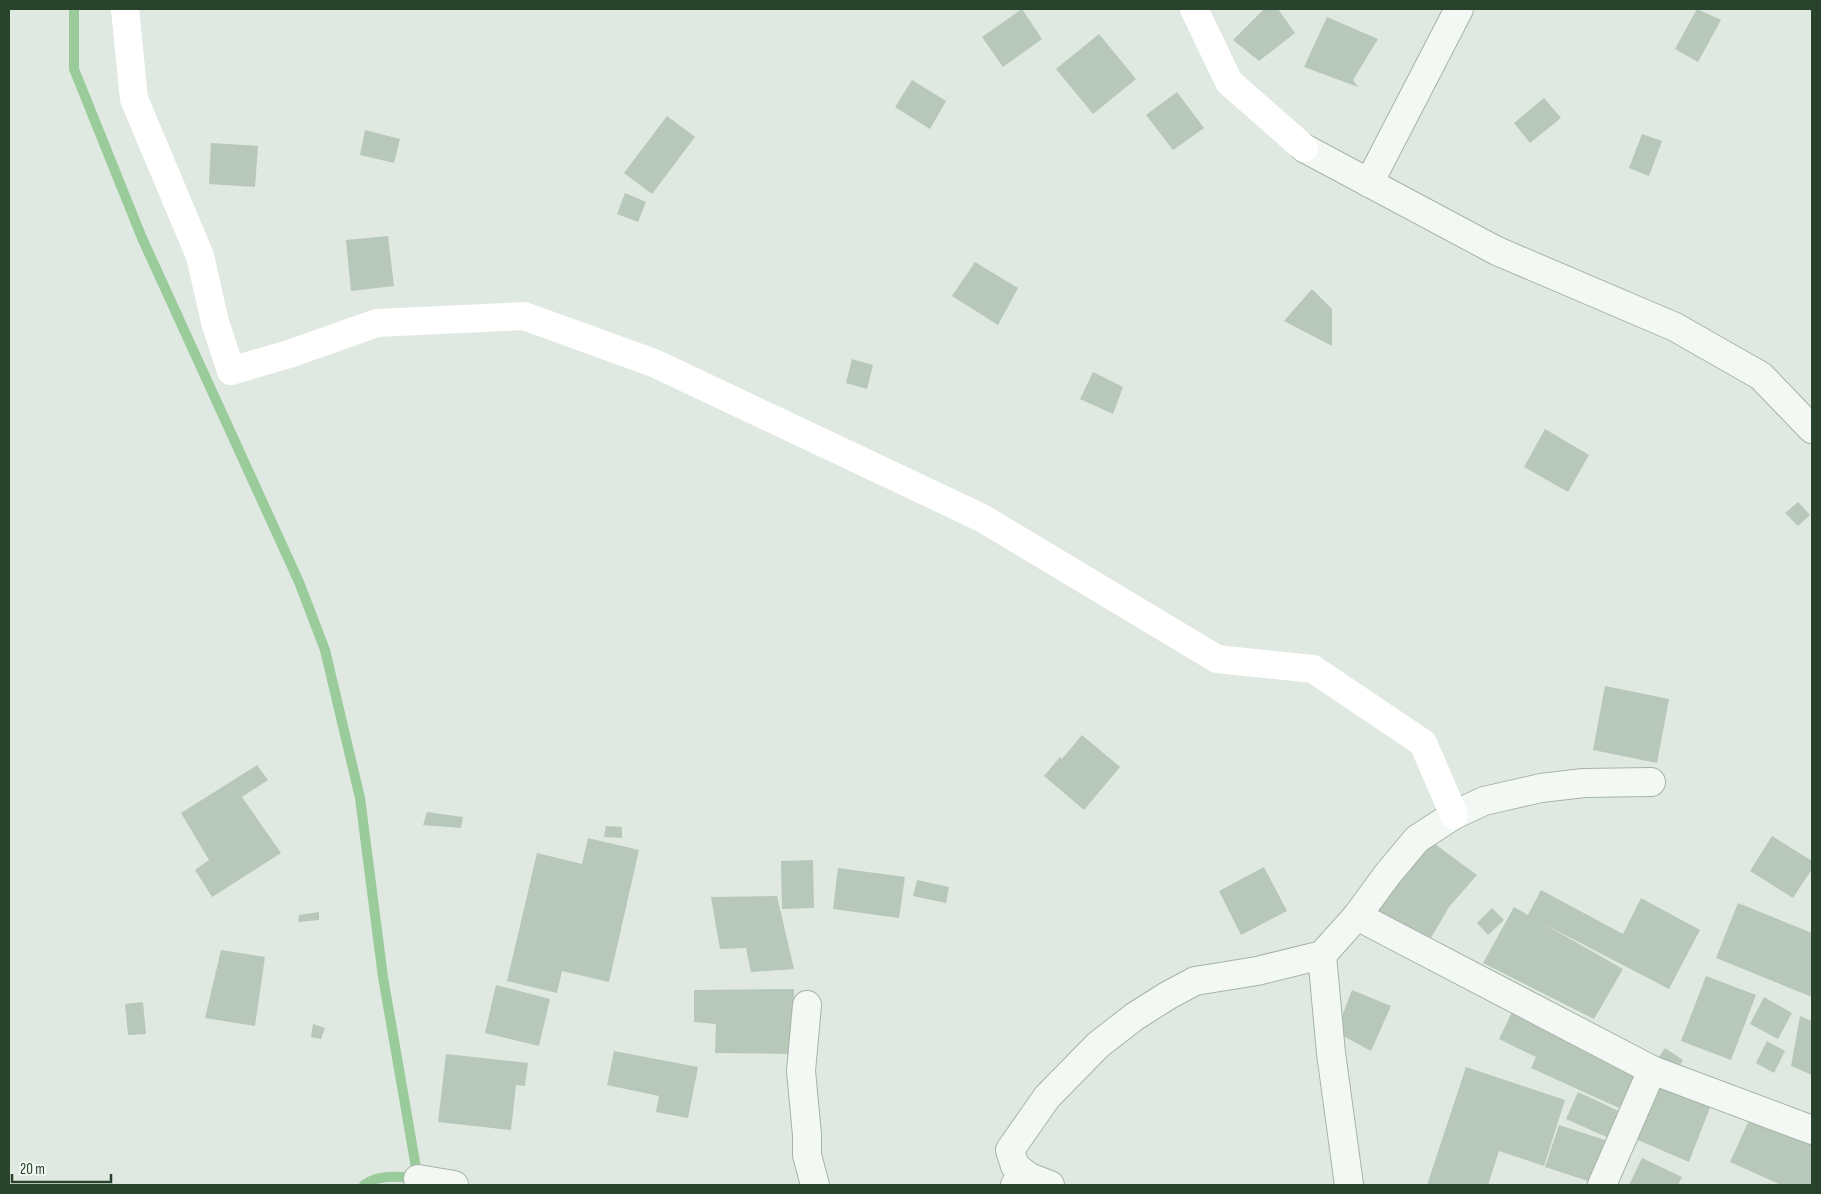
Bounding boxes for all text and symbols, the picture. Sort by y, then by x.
scale bar [12,1152,111,1184]
text: 20 m [20,1160,45,1179]

